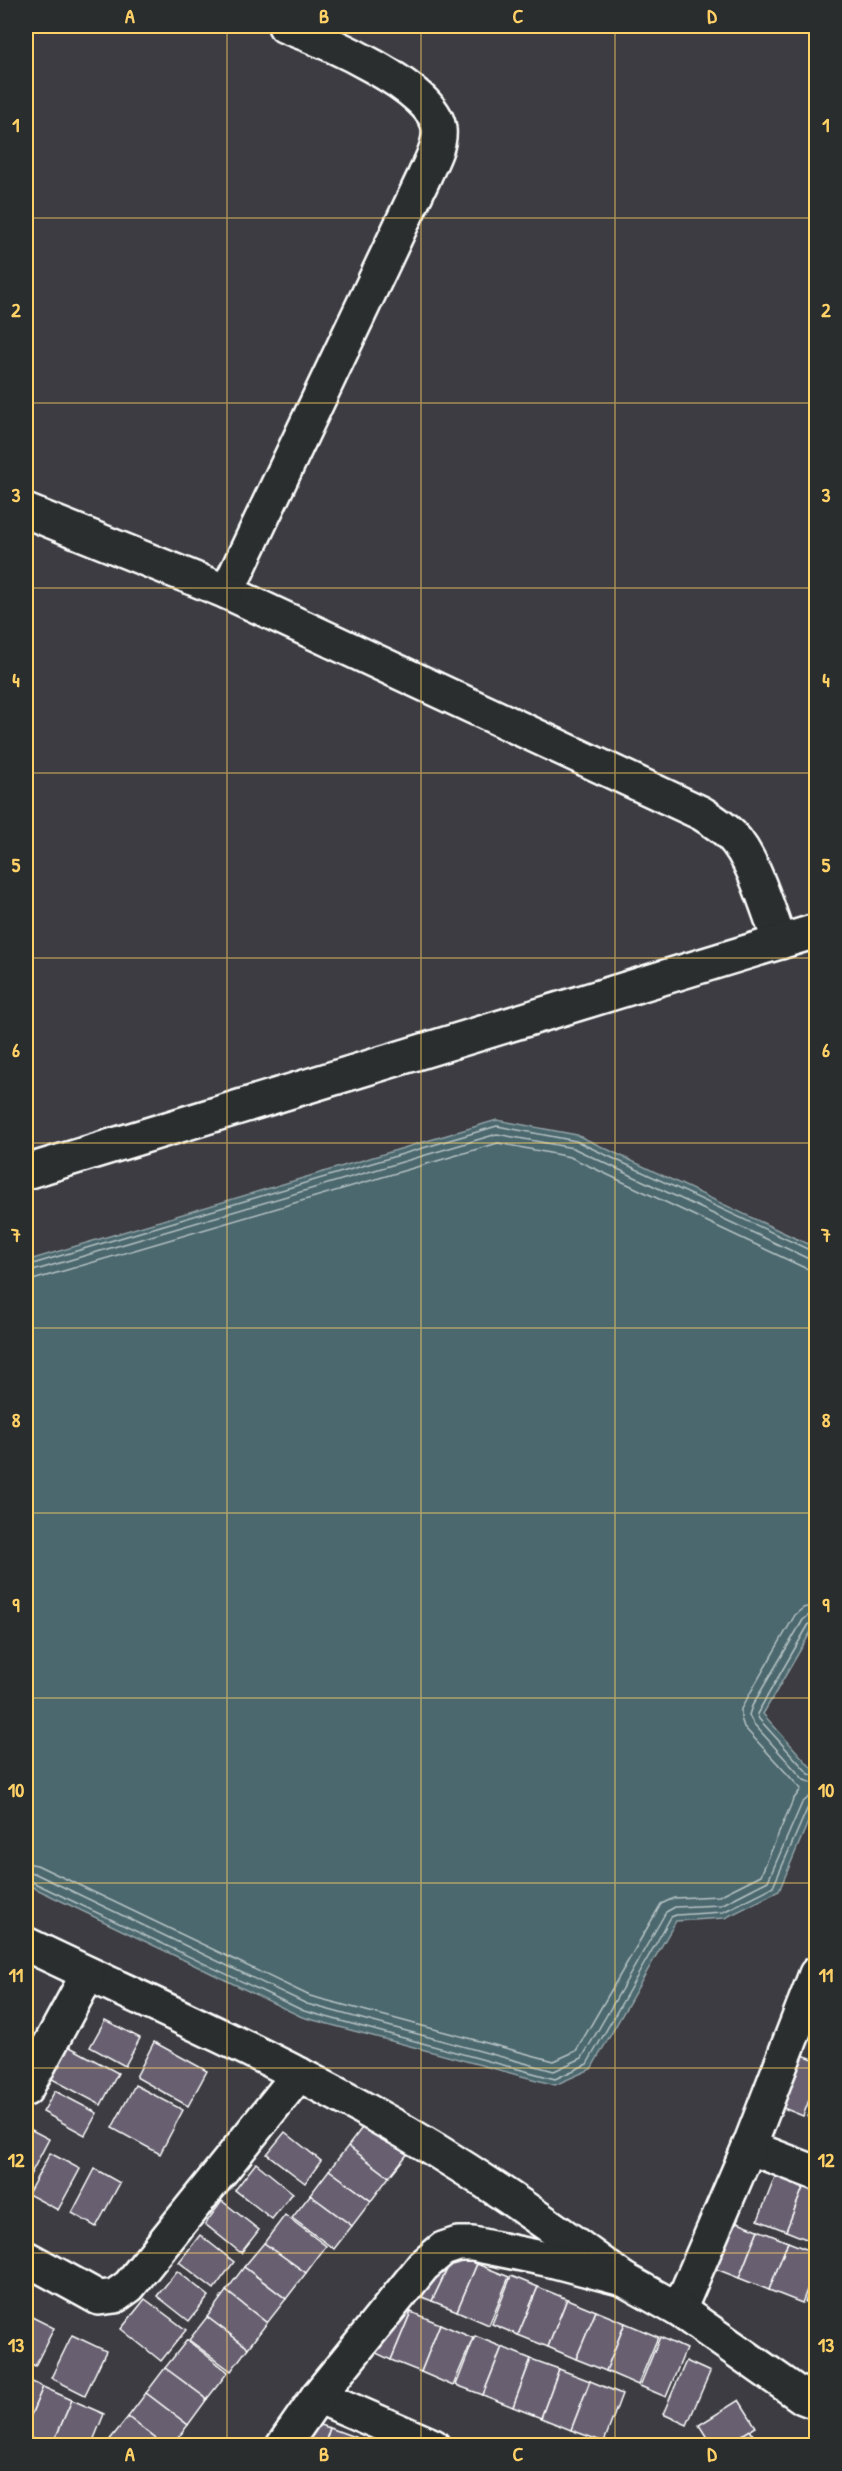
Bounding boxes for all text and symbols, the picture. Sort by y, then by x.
text: A [125,2,135,29]
text: B [319,2,329,29]
text: C [513,2,524,29]
text: D [707,2,717,29]
text: 1 [12,111,20,138]
text: 1 [822,111,830,138]
text: 2 [11,296,21,323]
text: 2 [821,296,831,323]
text: 3 [12,481,21,508]
text: 3 [822,481,831,508]
text: 4 [12,666,20,693]
text: 4 [822,666,830,693]
text: 5 [12,851,21,878]
text: 5 [822,851,831,878]
text: 6 [12,1036,20,1063]
text: 6 [822,1036,830,1063]
text: 7 [10,1221,21,1248]
text: 7 [820,1221,831,1248]
text: 8 [12,1406,21,1433]
text: 8 [822,1406,831,1433]
text: 9 [12,1591,20,1618]
text: 9 [822,1591,830,1618]
text: 10 [8,1776,24,1803]
text: 10 [818,1776,834,1803]
text: 11 [9,1961,23,1988]
text: 11 [819,1961,833,1988]
text: 12 [8,2146,25,2173]
text: 12 [818,2146,835,2173]
text: 13 [8,2331,24,2358]
text: 13 [818,2331,834,2358]
text: A [125,2440,135,2467]
text: B [319,2440,329,2467]
text: C [513,2440,524,2467]
text: D [707,2440,717,2467]

